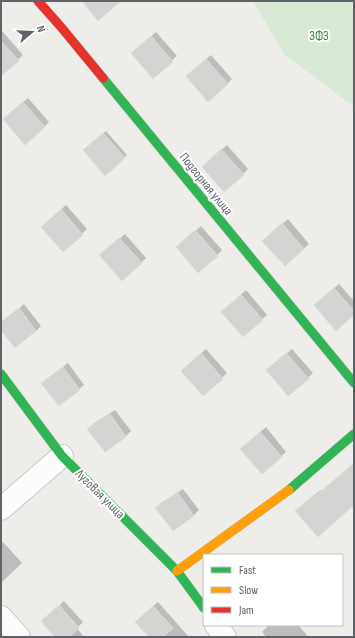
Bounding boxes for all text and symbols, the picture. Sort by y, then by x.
north arrow [12,12,52,52]
text: N [34,24,48,34]
park label: ЗФЗ [309,28,329,44]
street label: Подгорная улица [176,149,236,219]
street label: Луговая улица [71,465,128,522]
legend [203,554,343,626]
text: Fast [239,563,256,578]
text: Slow [239,583,258,598]
text: Jam [238,603,254,618]

